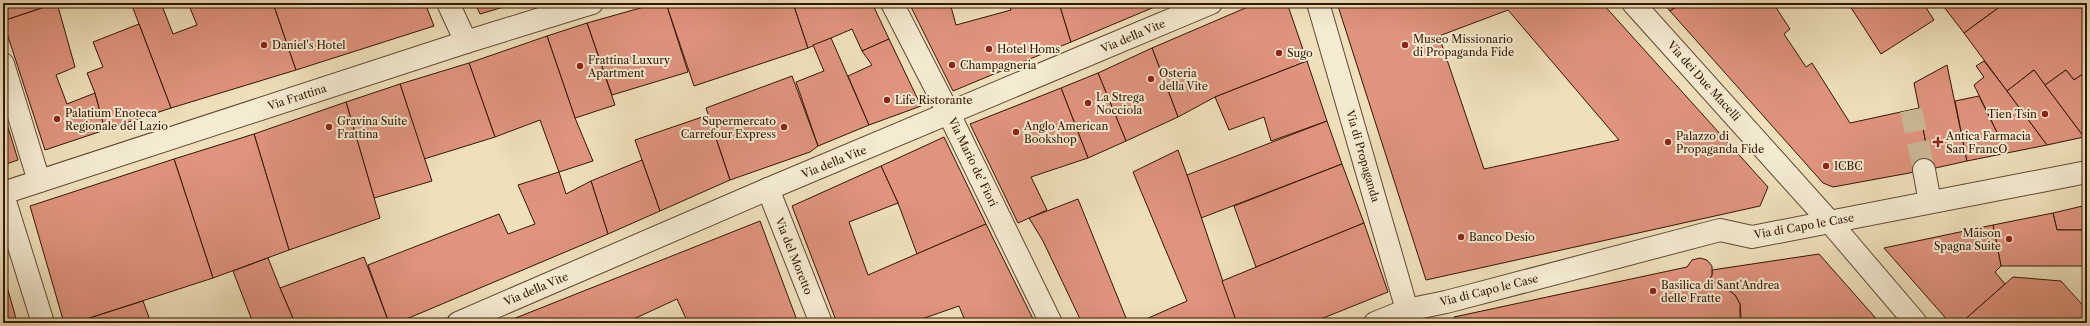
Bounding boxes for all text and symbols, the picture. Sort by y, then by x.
street label: Via della Vite [1098,16,1167,56]
place label: Museo Missionario di Propaganda Fide [1413,32,1514,59]
place label: Daniel's Hotel [272,38,346,52]
street label: Via dei Due Macelli [1664,38,1744,124]
marker: Daniel's Hotel [259,40,269,50]
marker: Museo Missionario di Propaganda Fide [1400,40,1410,50]
place label: Hotel Homs [997,42,1060,56]
marker: Hotel Homs [984,44,994,54]
place label: Sugo [1287,46,1313,60]
marker: Sugo [1274,48,1284,58]
place label: Frattina Luxury Apartment [587,53,671,80]
place label: Champagneria [960,58,1037,72]
marker: Champagneria [947,60,957,70]
marker: Frattina Luxury Apartment [575,61,585,71]
place label: Osteria della Vite [1159,66,1208,93]
marker: Osteria della Vite [1146,74,1156,84]
street label: Via Frattina [265,81,328,113]
place label: La Strega Nocciola [1096,90,1145,117]
place label: Life Ristorante [895,93,973,107]
marker: Life Ristorante [882,95,892,105]
marker: La Strega Nocciola [1083,98,1093,108]
place label: Palatium Enoteca Regionale del Lazio [65,106,168,133]
street label: Via di Propaganda [1343,107,1383,204]
place label: Tien Tsin [1987,107,2037,121]
marker: Tien Tsin [2040,109,2050,119]
marker: Palatium Enoteca Regionale del Lazio [52,114,62,124]
place label: Gravina Suite Frattina [337,114,408,141]
place label: Supermercato Carrefour Express [681,114,776,141]
street label: Via Mario de' Fiori [945,114,1001,209]
place label: Anglo American Bookshop [1023,119,1108,146]
marker: Gravina Suite Frattina [324,122,334,132]
marker: Supermercato Carrefour Express [779,122,789,132]
marker: Anglo American Bookshop [1011,127,1021,137]
place label: Palazzo di Propaganda Fide [1676,129,1764,156]
place label: Antica Farmacia San FrancO [1945,129,2031,156]
marker: Palazzo di Propaganda Fide [1663,137,1673,147]
marker: Antica Farmacia San FrancO [1933,137,1943,147]
street label: Via della Vite [799,143,869,182]
place label: ICBC [1834,159,1863,173]
marker: ICBC [1821,161,1831,171]
street label: Via di Capo le Case [1752,210,1855,242]
street label: Via del Moretto [772,215,816,297]
place label: Maison Spagna Suite [1934,226,2001,253]
place label: Banco Desio [1469,230,1535,244]
marker: Banco Desio [1456,232,1466,242]
marker: Maison Spagna Suite [2004,234,2014,244]
street label: Via della Vite [501,269,570,309]
street label: Via di Capo le Case [1437,271,1540,309]
place label: Basilica di Sant'Andrea delle Fratte [1661,278,1780,305]
marker: Basilica di Sant'Andrea delle Fratte [1648,286,1658,296]

